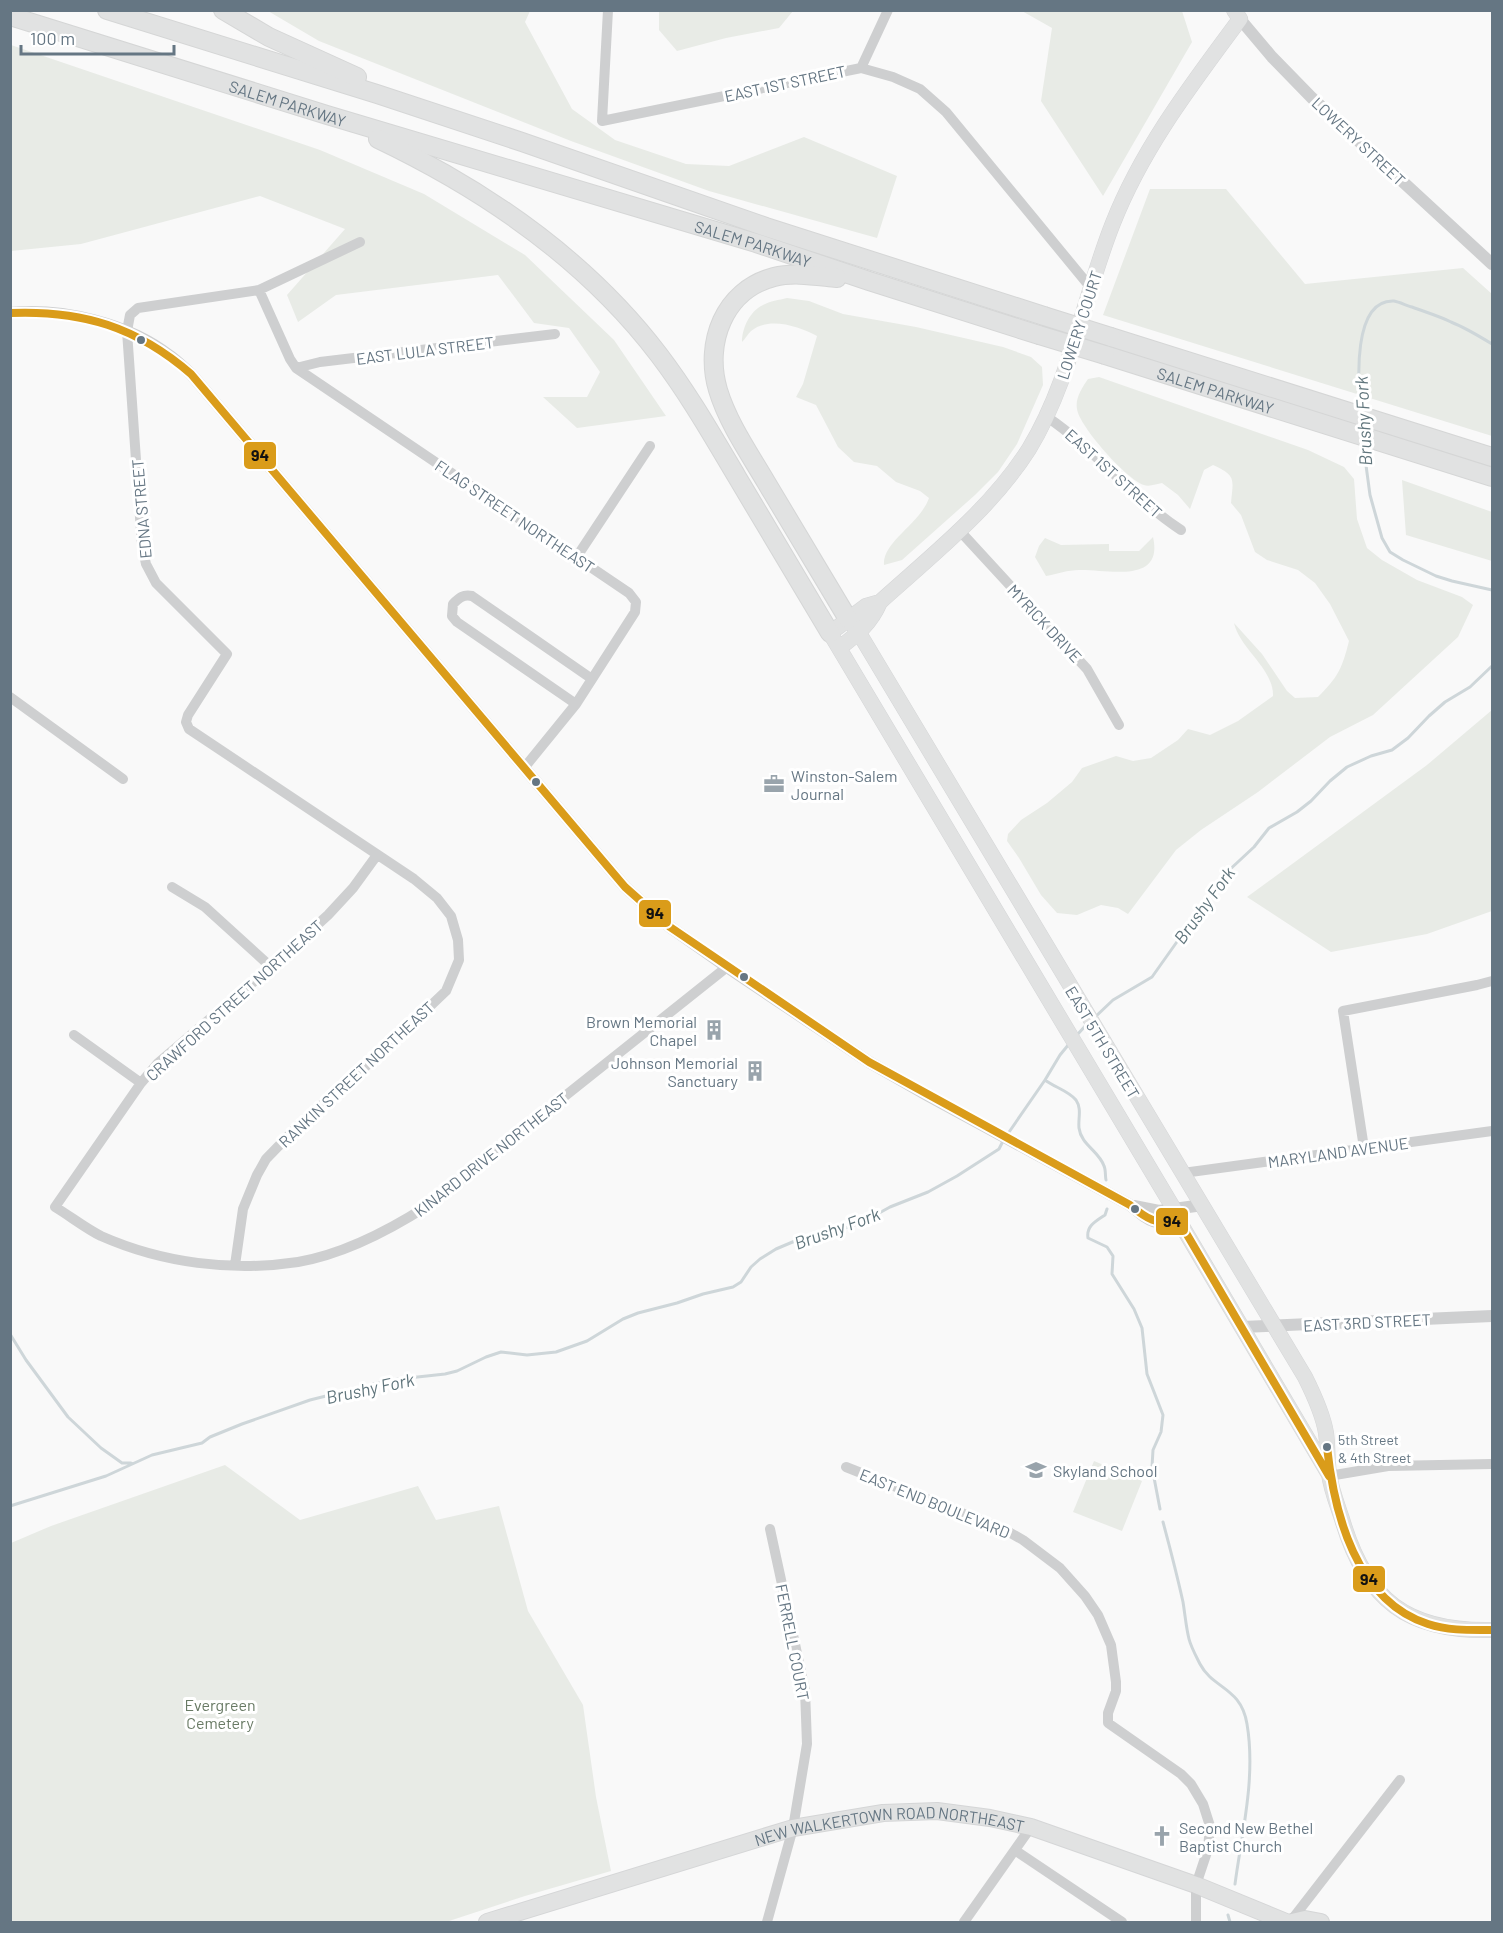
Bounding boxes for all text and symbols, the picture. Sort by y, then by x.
scale bar [21,18,174,56]
text: 100 m [30,27,75,49]
street label: EAST 1ST STREET [723,61,847,105]
street label: SALEM PARKWAY [227,76,348,130]
street label: LOWERY STREET [1308,93,1410,189]
street label: SALEM PARKWAY [693,216,814,270]
street label: LOWERY COURT [1052,268,1106,382]
street label: EAST LULA STREET [355,332,495,368]
unlabelled marker [135,334,147,346]
street label: SALEM PARKWAY [1155,363,1276,417]
water label: Brushy Fork [1350,375,1376,466]
street label: EAST 1ST STREET [1062,425,1166,521]
line badge: 94 [243,441,277,470]
text: 94 [251,445,269,464]
street label: FLAG STREET NORTHEAST [432,456,598,576]
street label: EDNA STREET [127,459,155,559]
street label: MYRICK DRIVE [1004,580,1086,666]
place label: Winston-Salem Journal [791,766,897,803]
office icon: Winston-Salem Journal [762,772,786,796]
unlabelled marker [530,776,542,788]
water label: Brushy Fork [1169,862,1239,948]
line badge: 94 [638,899,672,928]
text: 94 [646,903,664,922]
street label: CRAWFORD STREET NORTHEAST [142,916,326,1084]
unlabelled marker [738,971,750,983]
street label: EAST 5TH STREET [1062,982,1144,1102]
street label: RANKIN STREET NORTHEAST [274,997,438,1151]
place label: Brown Memorial Chapel [586,1012,697,1049]
building icon: Brown Memorial Chapel [702,1018,726,1042]
place label: Johnson Memorial Sanctuary [611,1053,739,1090]
building icon: Johnson Memorial Sanctuary [743,1059,767,1083]
street label: KINARD DRIVE NORTHEAST [410,1088,572,1220]
street label: MARYLAND AVENUE [1267,1133,1409,1171]
water label: Brushy Fork [791,1202,883,1254]
unlabelled marker [1129,1203,1141,1215]
line badge: 94 [1155,1207,1189,1236]
text: 94 [1163,1211,1181,1230]
street label: EAST 3RD STREET [1303,1309,1431,1335]
water label: Brushy Fork [324,1368,416,1408]
place label: 5th Street & 4th Street [1338,1431,1411,1466]
marker: 5th Street & 4th Street [1321,1441,1333,1453]
school or university icon: Skyland School [1024,1458,1048,1482]
place label: Skyland School [1053,1461,1157,1480]
street label: EAST END BOULEVARD [857,1464,1013,1542]
line badge: 94 [1352,1565,1386,1593]
text: 94 [1360,1569,1378,1588]
street label: FERRELL COURT [772,1582,814,1702]
park label: Evergreen Cemetery [184,1695,256,1732]
street label: NEW WALKERTOWN ROAD NORTHEAST [752,1801,1026,1849]
place label: Second New Bethel Baptist Church [1179,1818,1313,1855]
church icon: Second New Bethel Baptist Church [1150,1824,1174,1848]

